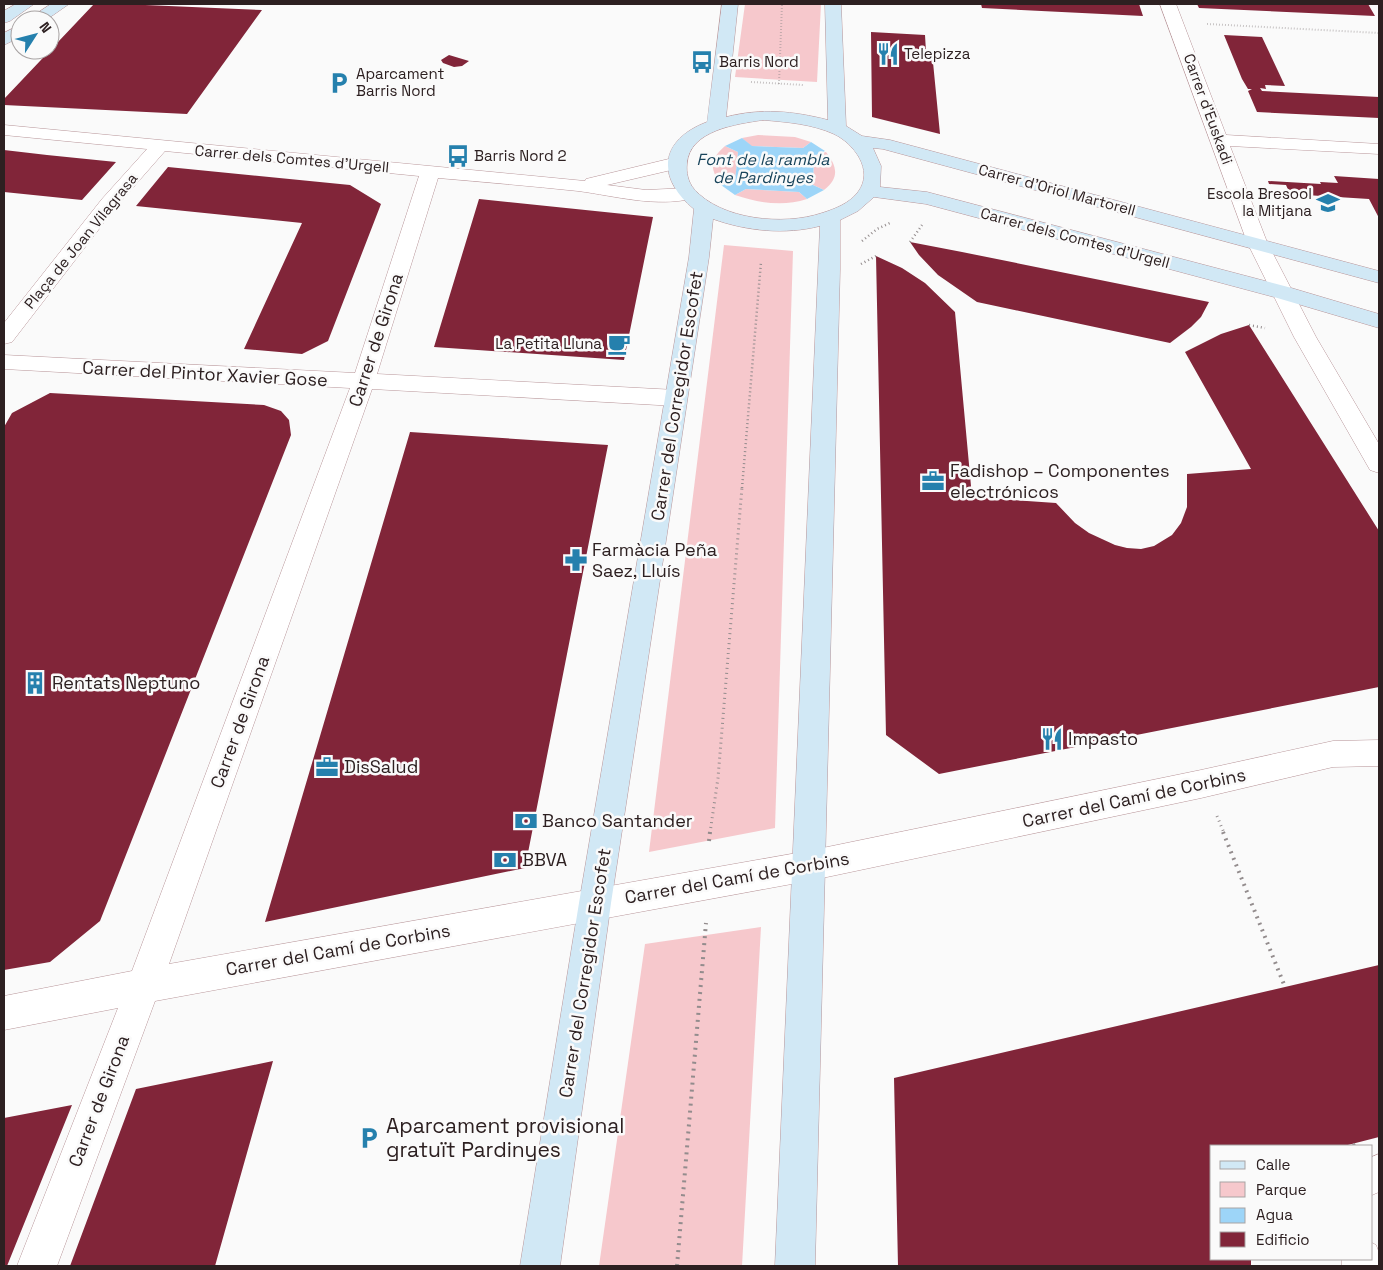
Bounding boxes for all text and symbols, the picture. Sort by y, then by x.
north arrow [10,10,60,60]
text: N [35,18,56,36]
restaurant icon: Telepizza [875,41,901,67]
place label: Telepizza [904,44,971,63]
bus stop icon: Barris Nord [689,49,715,75]
street label: Carrer d'Euskadi [1180,51,1237,167]
place label: Barris Nord [719,52,799,71]
place label: Aparcament Barris Nord [356,64,444,100]
parking icon: Aparcament Barris Nord [326,70,352,96]
street label: Carrer dels Comtes d'Urgell [194,141,390,176]
bus stop icon: Barris Nord 2 [445,143,471,169]
place label: Barris Nord 2 [474,146,566,165]
water label: Font de la rambla de Pardinyes [697,149,830,188]
street label: Carrer d'Oriol Martorell [976,159,1138,220]
street label: Plaça de Joan Vilagrasa [20,169,142,312]
place label: Escola Bresool la Mitjana [1207,184,1312,220]
school or university icon: Escola Bresool la Mitjana [1315,190,1341,216]
street label: Carrer dels Comtes d'Urgell [978,203,1172,272]
street label: Carrer del Corregidor Escofet [645,269,708,522]
street label: Carrer de Girona [343,270,408,410]
cafe icon: La Petita Lluna [606,331,632,357]
place label: La Petita Lluna [495,334,602,353]
street label: Carrer del Pintor Xavier Gose [82,356,328,391]
place label: Fadishop – Componentes electrónicos [950,459,1170,503]
office icon: Fadishop – Componentes electrónicos [920,468,946,494]
place label: Farmàcia Peña Saez, Lluís [592,538,717,582]
pharmacy icon: Farmàcia Peña Saez, Lluís [563,547,589,573]
street label: Carrer de Girona [205,652,274,791]
building icon: Rentats Neptuno [22,670,48,696]
place label: Rentats Neptuno [52,671,201,694]
restaurant icon: Impasto [1039,726,1065,752]
place label: Impasto [1068,727,1138,750]
office icon: DisSalud [314,754,340,780]
place label: DisSalud [344,755,418,778]
street label: Carrer del Camí de Corbins [1020,763,1248,832]
bank icon: Banco Santander [513,808,539,834]
place label: Banco Santander [542,809,693,832]
street label: Carrer del Corregidor Escofet [553,846,616,1099]
street label: Carrer del Camí de Corbins [623,846,851,909]
bank icon: BBVA [492,847,518,873]
place label: BBVA [522,848,567,871]
street label: Carrer del Camí de Corbins [224,918,452,981]
street label: Carrer de Girona [63,1032,134,1170]
place label: Aparcament provisional gratuït Pardinyes [386,1112,625,1163]
parking icon: Aparcament provisional gratuït Pardinyes [356,1125,382,1151]
legend [1210,1145,1373,1260]
text: Calle [1256,1155,1291,1174]
text: Parque [1256,1180,1307,1199]
text: Agua [1256,1205,1293,1224]
text: Edificio [1256,1230,1310,1249]

